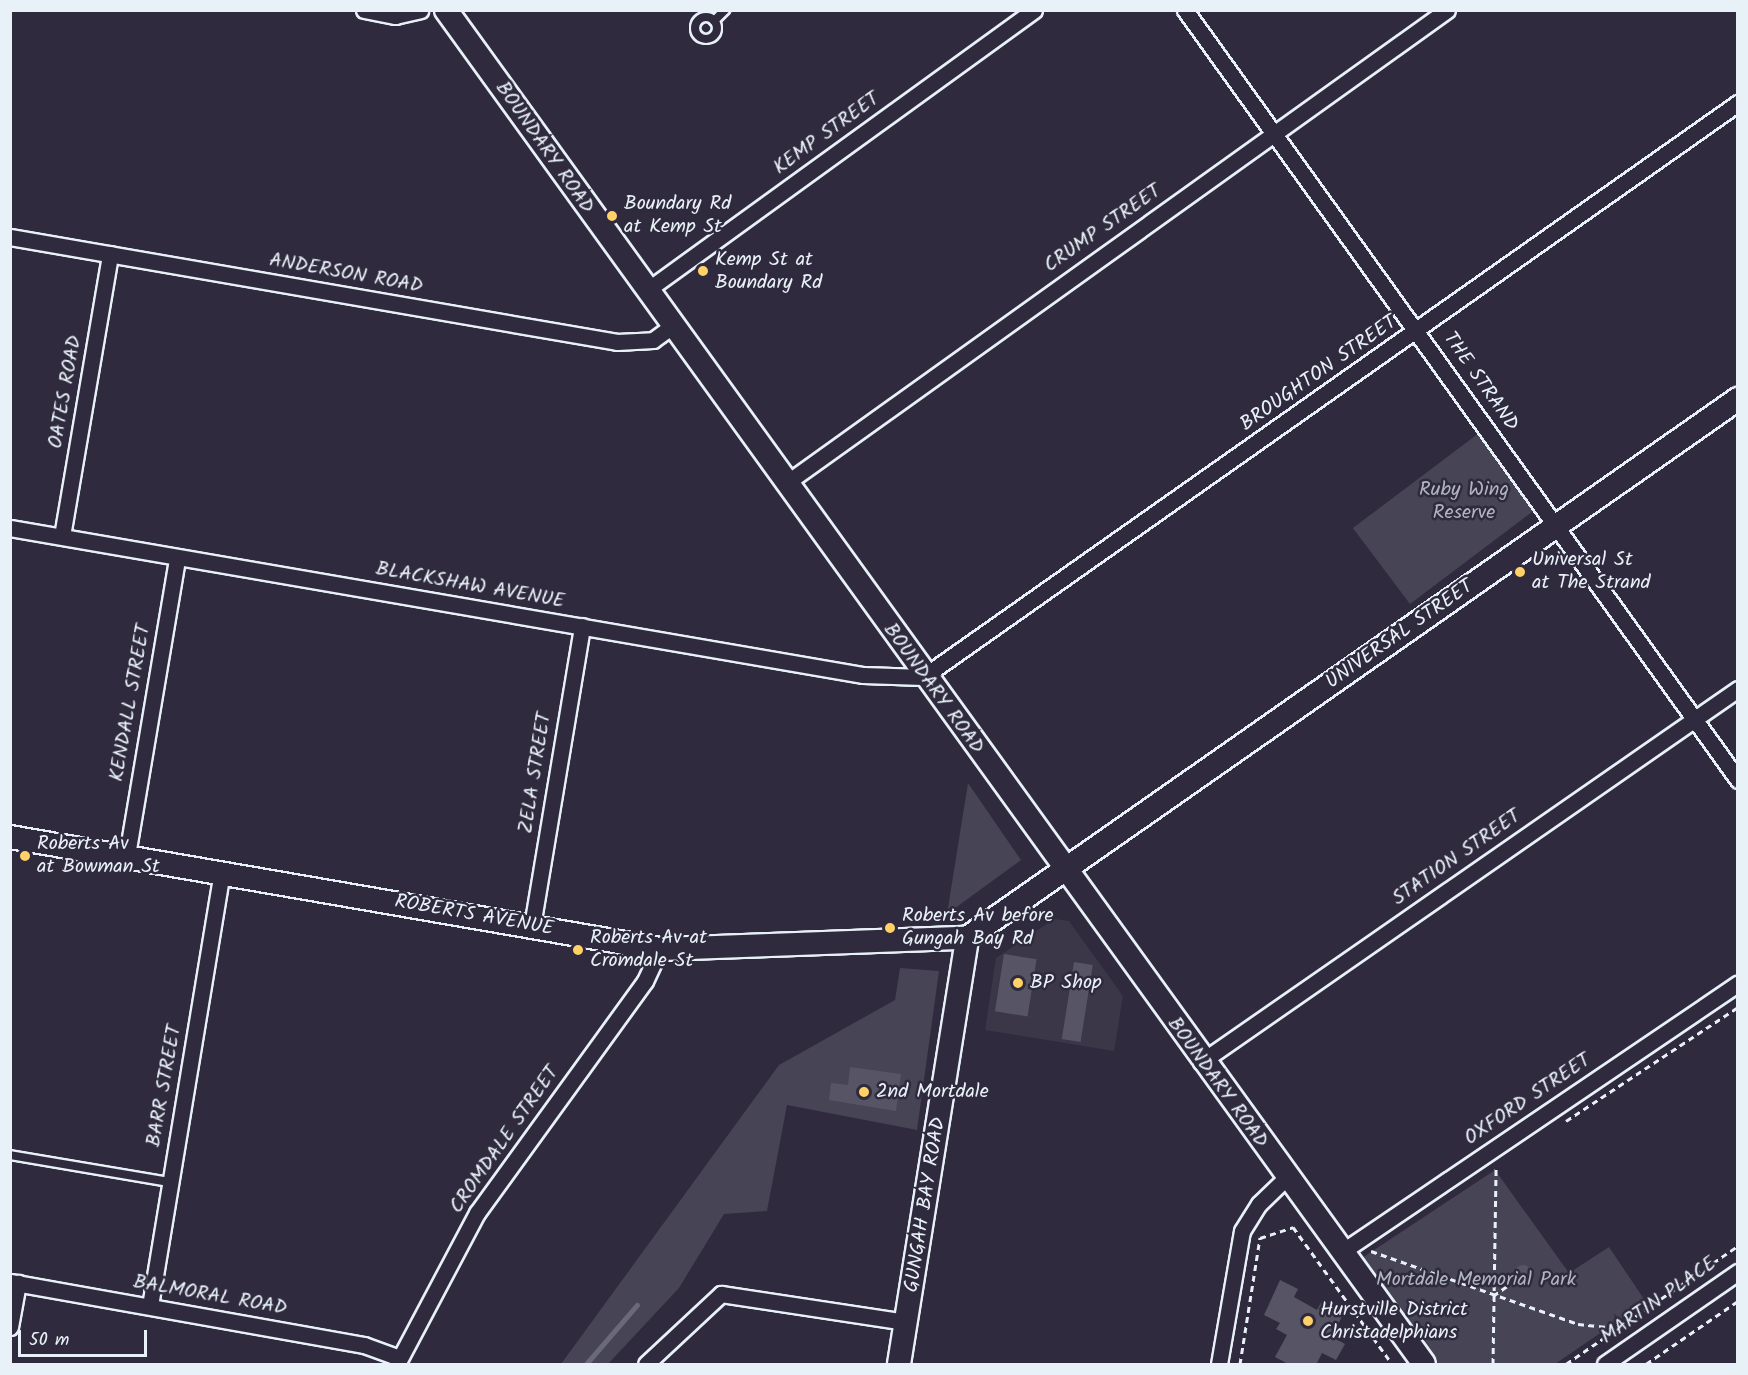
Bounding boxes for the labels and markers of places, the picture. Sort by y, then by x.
place label: Boundary Rd at Kemp St [624,192,731,239]
marker: Boundary Rd at Kemp St [605,209,619,223]
place label: Kemp St at Boundary Rd [715,248,822,295]
marker: Kemp St at Boundary Rd [696,264,710,278]
place label: Universal St at The Strand [1532,548,1651,595]
marker: Universal St at The Strand [1513,565,1527,579]
place label: Roberts Av at Bowman St [37,832,160,879]
marker: Roberts Av at Bowman St [18,849,32,863]
place label: Roberts Av before Gungah Bay Rd [902,904,1053,951]
marker: Roberts Av before Gungah Bay Rd [883,921,897,935]
place label: Roberts Av at Cromdale St [590,927,707,974]
marker: Roberts Av at Cromdale St [571,943,585,957]
place label: BP Shop [1030,971,1102,995]
marker: BP Shop [1011,976,1025,990]
place label: 2nd Mortdale [876,1080,989,1104]
marker: 2nd Mortdale [857,1085,871,1099]
place label: Hurstville District Christadelphians [1320,1298,1468,1345]
marker: Hurstville District Christadelphians [1301,1314,1315,1328]

